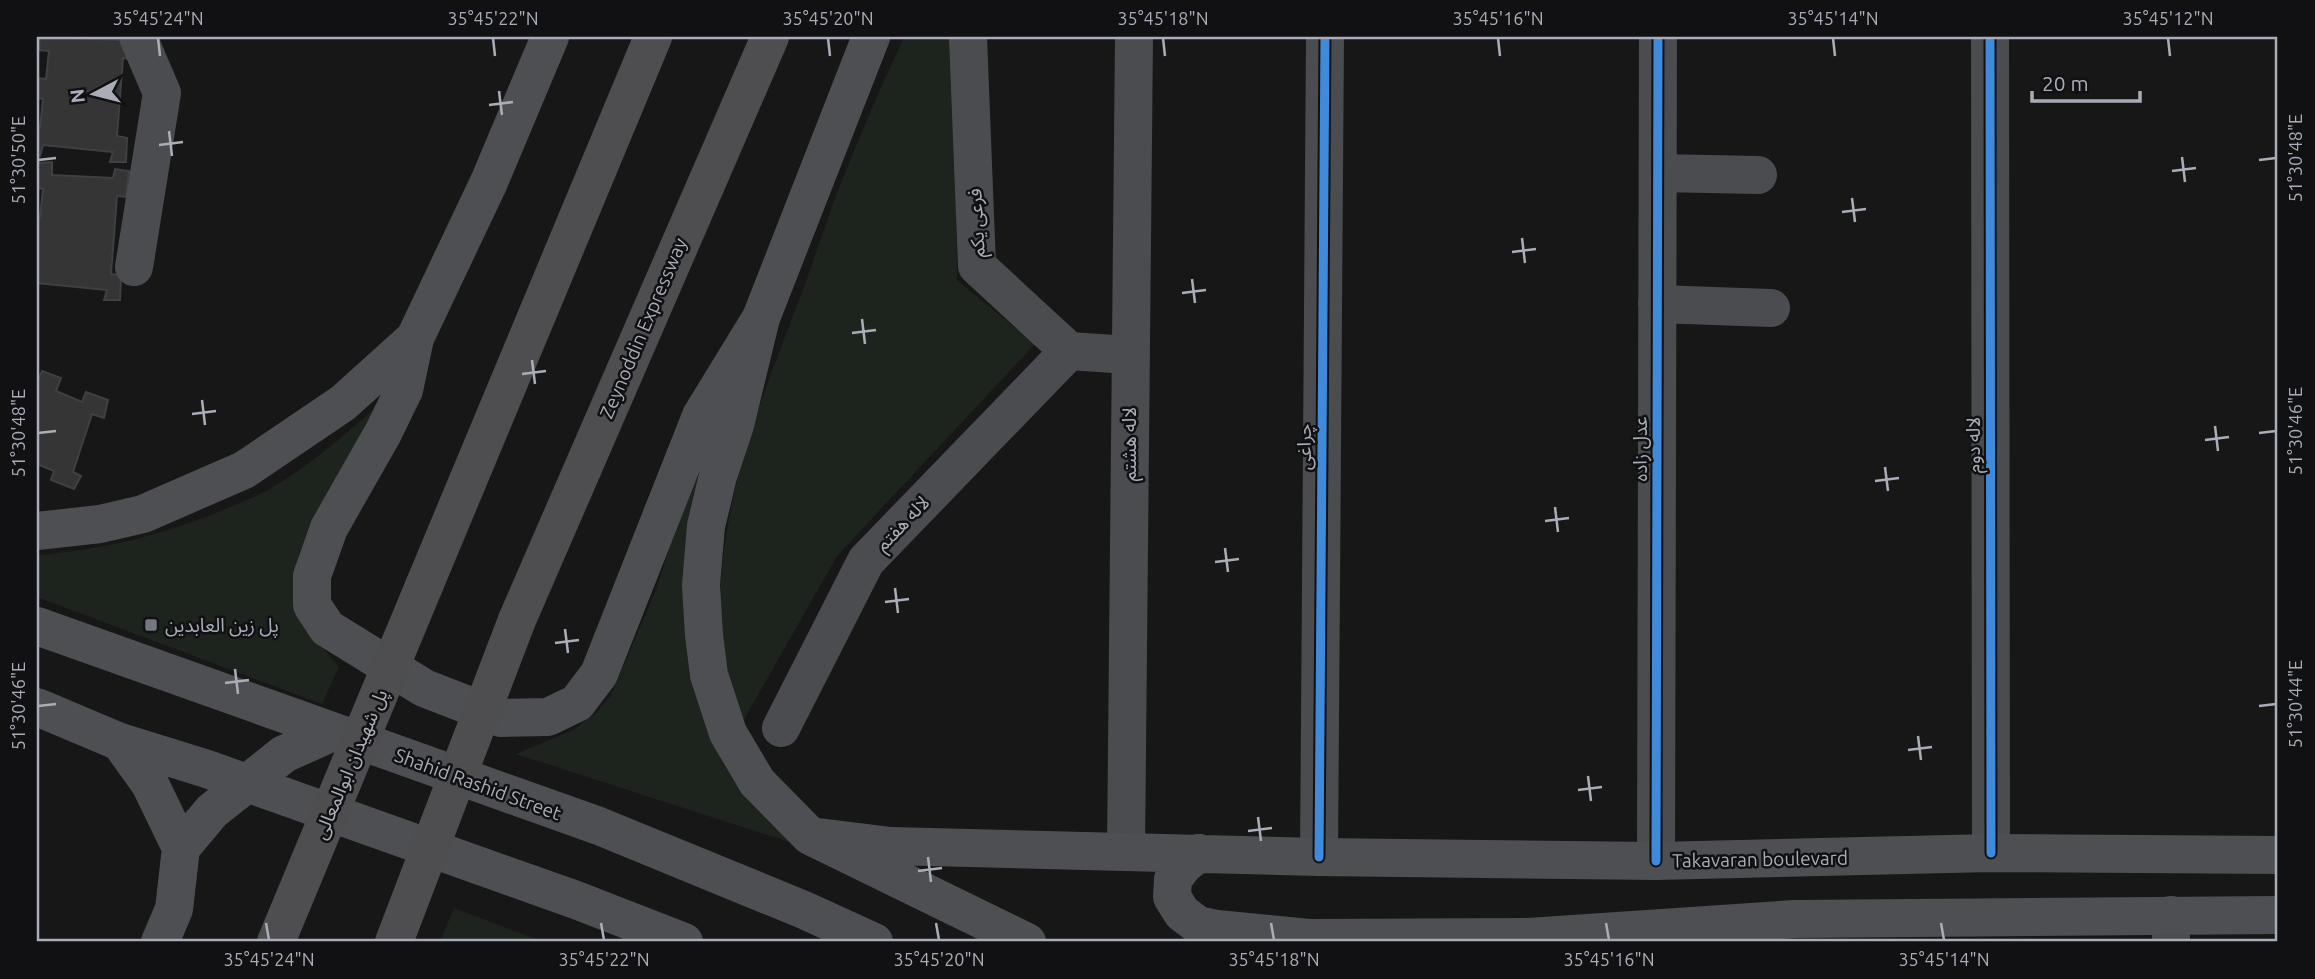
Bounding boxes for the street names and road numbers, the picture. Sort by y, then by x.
street label: فرعی یکم [963,188,993,258]
street label: Zeynoddin Expressway [595,235,691,421]
street label: لاله هشتم [1118,407,1144,481]
street label: عدل زاده [1629,417,1652,482]
street label: لاله دوم [1962,417,1988,473]
street label: چراغی [1293,424,1317,470]
street label: لاله هفتم [871,491,936,558]
street label: پل شهیدان ابوالمعالی [308,686,394,843]
street label: Shahid Rashid Street [392,744,565,824]
street label: Takavaran boulevard [1672,846,1848,872]

